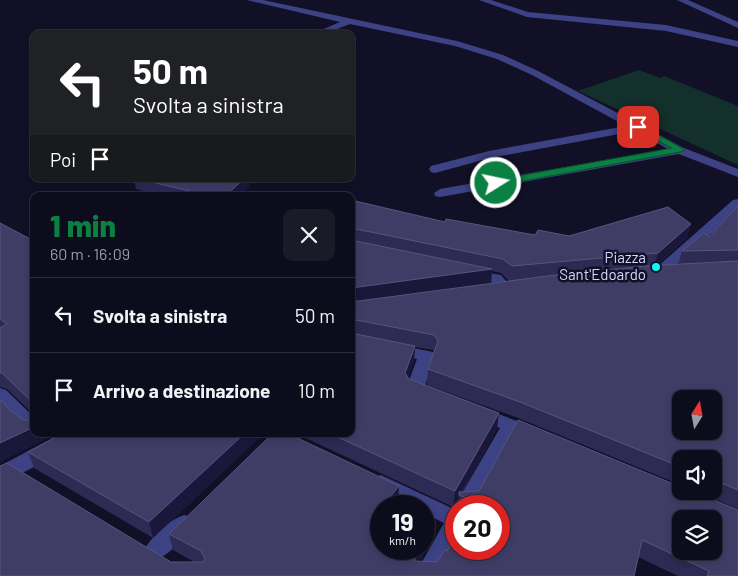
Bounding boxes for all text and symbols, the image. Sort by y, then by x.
text: 50 m [133,49,208,91]
icon: left [50,50,115,115]
text: Svolta a sinistra [133,91,284,117]
pin [617,106,659,148]
icon: arrive [624,113,652,141]
icon: arrive [86,145,114,173]
text: Poi [50,148,76,171]
position arrow [469,156,521,208]
text: 1 min [50,207,116,243]
button: close [283,209,335,261]
text: 60 m · 16:09 [50,244,130,263]
place label: Piazza Sant'Edoardo [559,248,646,283]
marker: Piazza Sant'Edoardo [650,261,662,273]
icon: left [50,301,78,329]
text: Svolta a sinistra [93,304,227,327]
text: 50 m [295,304,335,327]
icon: arrive [50,376,78,404]
text: Arrivo a destinazione [93,379,271,402]
text: 10 m [298,379,335,402]
north arrow [672,390,722,440]
map controls [672,390,722,560]
button: sound [672,450,722,500]
speed limit sign: 20 [445,495,510,560]
text: 19 [391,506,414,536]
button: layers [672,510,722,560]
text: km/h [389,533,416,547]

